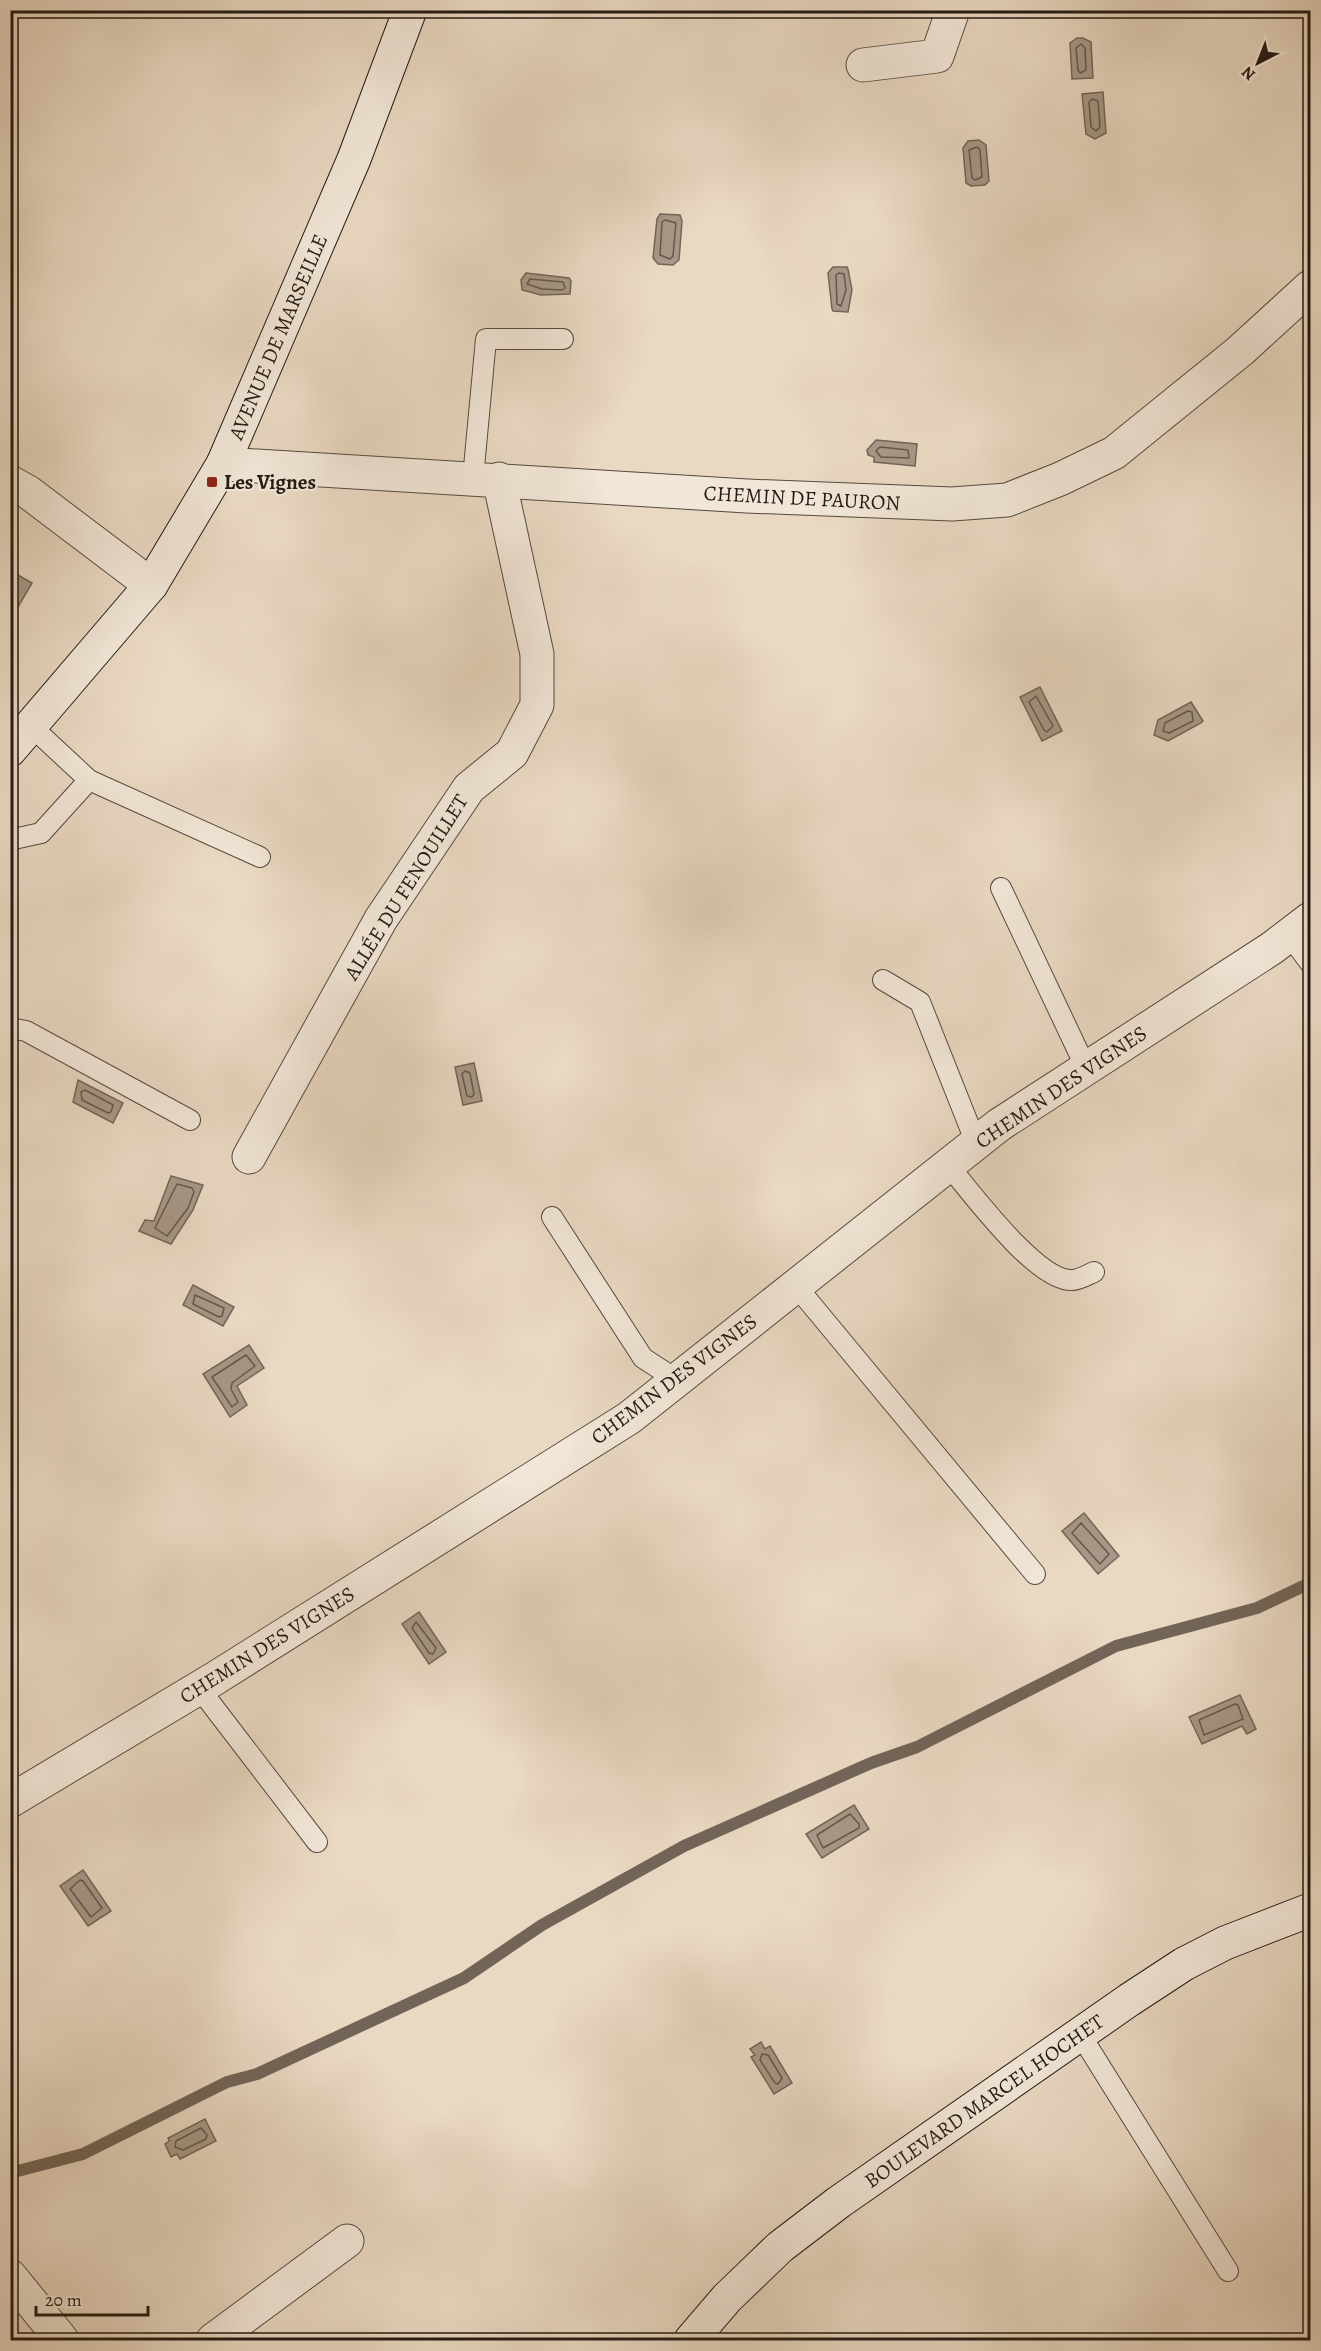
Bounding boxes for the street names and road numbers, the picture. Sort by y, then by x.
street label: AVENUE DE MARSEILLE [222,230,334,445]
street label: CHEMIN DE PAURON [703,479,901,517]
street label: ALLÉE DU FENOUILLET [337,788,475,986]
street label: CHEMIN DES VIGNES [970,1019,1152,1155]
street label: CHEMIN DES VIGNES [585,1307,763,1451]
street label: CHEMIN DES VIGNES [174,1580,360,1710]
street label: BOULEVARD MARCEL HOCHET [859,2007,1110,2195]

